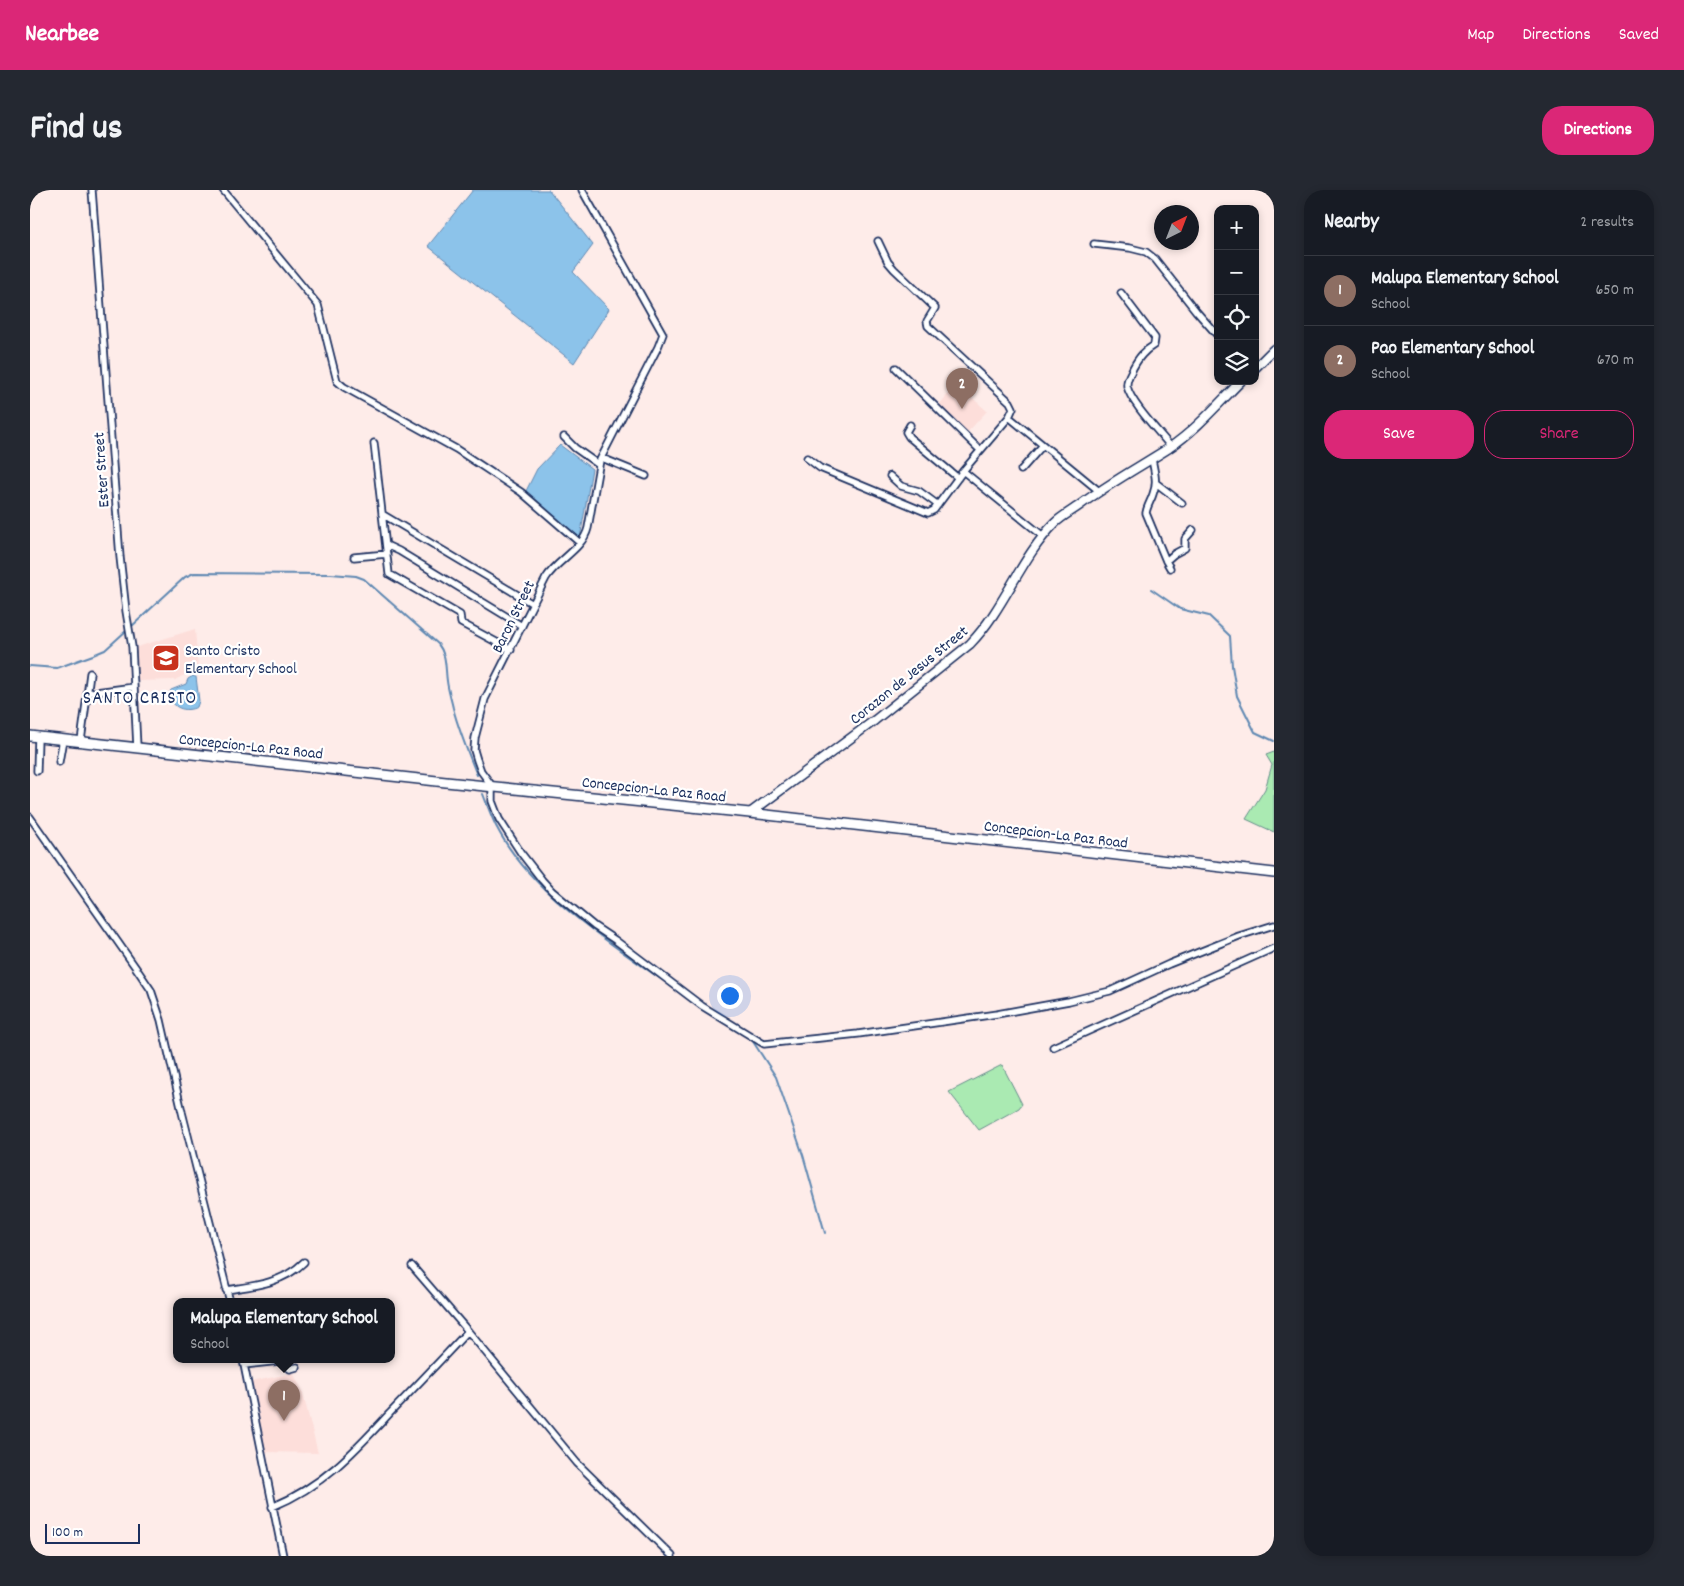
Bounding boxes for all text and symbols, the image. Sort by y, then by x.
text: Nearbee [25,18,99,52]
text: Map [1467,23,1494,48]
text: Directions [1522,23,1591,48]
text: Saved [1619,23,1659,48]
text: Find us [30,105,122,155]
button: Directions [1542,106,1654,155]
north arrow [1154,205,1199,250]
map controls [1214,205,1259,385]
button: + [1214,205,1259,250]
text: Nearby [1324,208,1379,238]
text: 2 results [1580,211,1634,234]
button: − [1214,250,1259,295]
text: Malupa Elementary School [1371,266,1559,293]
text: 1 [1338,279,1342,302]
text: 650 m [1595,279,1634,302]
text: School [1371,293,1410,316]
button: locate [1214,295,1259,340]
text: Pao Elementary School [1371,336,1534,363]
button: layers [1214,340,1259,385]
text: 2 [1337,349,1344,372]
text: 670 m [1597,349,1634,372]
text: School [1371,363,1410,386]
pin: 2 [946,368,978,409]
button: Save [1324,410,1474,459]
button: Share [1484,410,1634,459]
street label: Ester Street [88,431,117,508]
street label: Baron Street [487,577,542,657]
street label: Corazon de Jesus Street [845,621,974,731]
place label: Santo Cristo Elementary School [185,640,297,681]
school or university icon: Santo Cristo Elementary School [151,643,181,673]
district label: SANTO CRISTO [83,686,197,713]
street label: Concepcion-La Paz Road [178,728,324,766]
street label: Concepcion-La Paz Road [581,771,727,809]
street label: Concepcion-La Paz Road [982,815,1129,856]
your location [717,983,743,1009]
popup [173,1298,395,1363]
text: Malupa Elementary School [190,1306,378,1333]
text: School [190,1333,229,1356]
pin: 1 [268,1380,300,1421]
scale bar [45,1521,140,1544]
text: 100 m [52,1523,83,1543]

